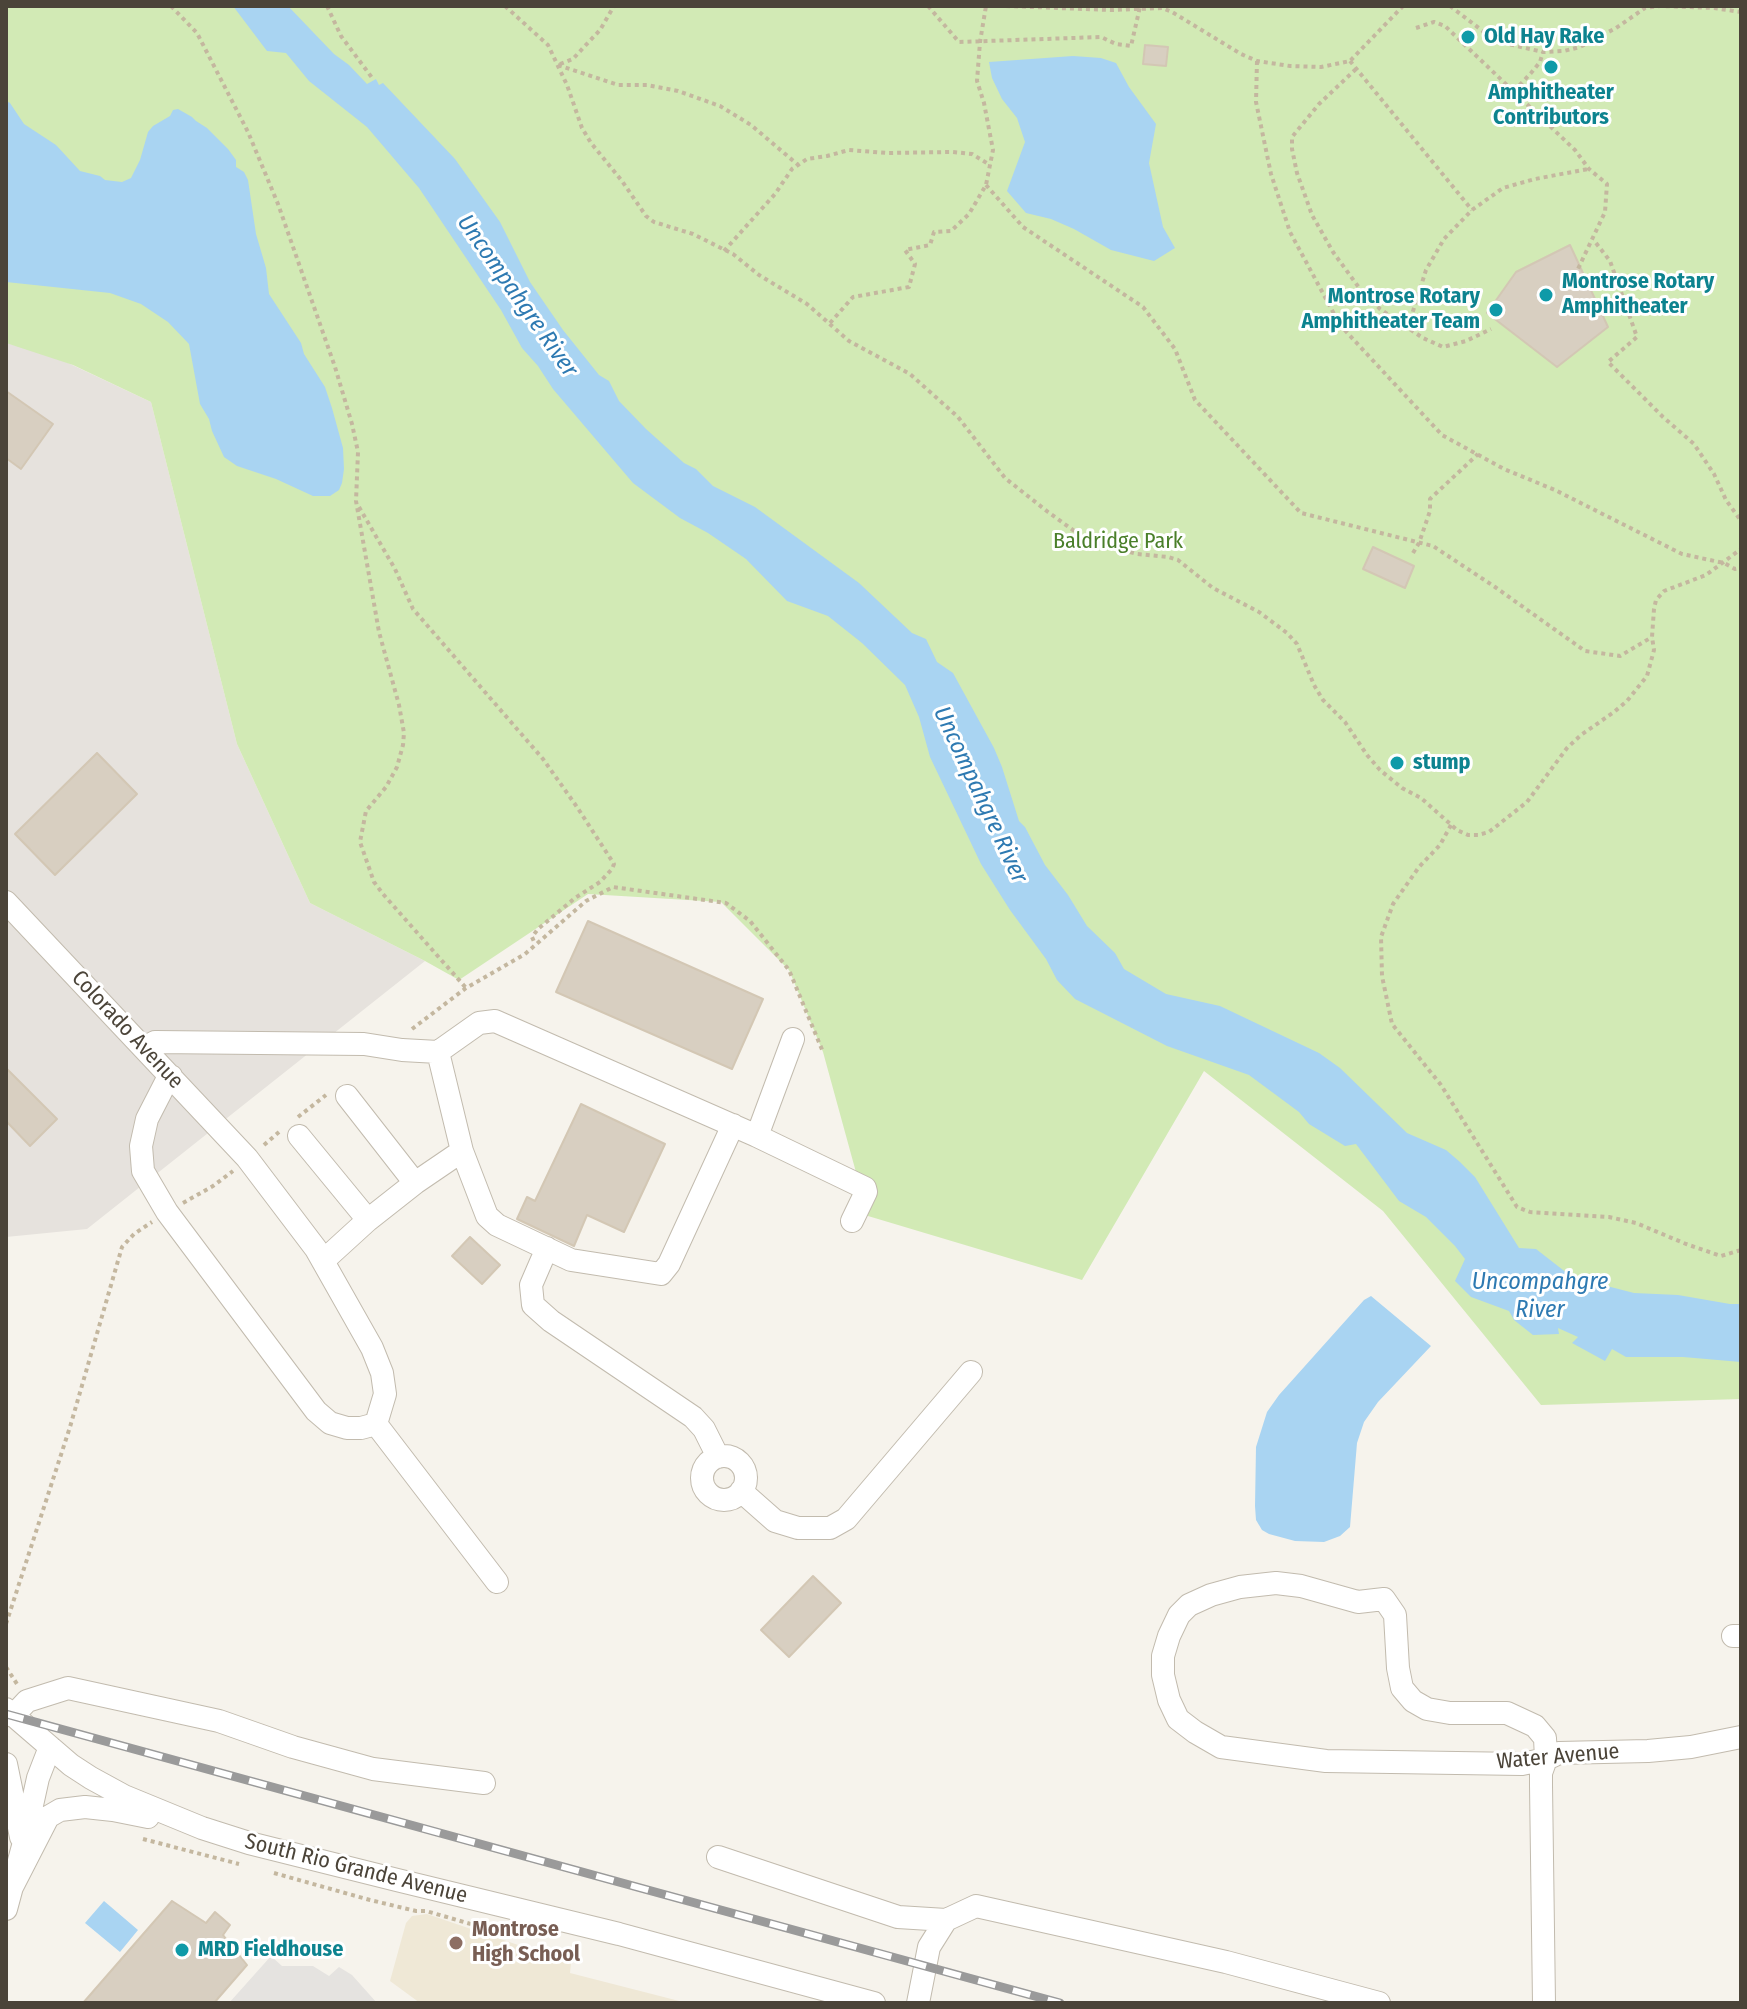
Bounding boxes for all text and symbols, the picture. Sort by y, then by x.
place label: Old Hay Rake [1484,24,1604,50]
marker: Old Hay Rake [1459,28,1477,46]
marker: Amphitheater Contributors [1542,58,1560,76]
place label: Amphitheater Contributors [1488,80,1614,132]
water label: Uncompahgre River [450,209,584,383]
place label: Montrose Rotary Amphitheater [1562,269,1714,320]
place label: Montrose Rotary Amphitheater Team [1302,284,1480,336]
marker: Montrose Rotary Amphitheater [1537,286,1555,304]
marker: Montrose Rotary Amphitheater Team [1487,301,1505,319]
park label: Baldridge Park [1053,529,1183,555]
water label: Uncompahgre River [927,702,1033,888]
place label: stump [1413,750,1471,776]
marker: stump [1388,754,1406,772]
street label: Colorado Avenue [66,965,188,1095]
water label: Uncompahgre River [1472,1268,1608,1324]
street label: Water Avenue [1495,1738,1621,1776]
street label: South Rio Grande Avenue [242,1829,470,1909]
place label: Montrose High School [472,1917,580,1968]
marker: Montrose High School [447,1934,465,1952]
place label: MRD Fieldhouse [198,1937,343,1963]
marker: MRD Fieldhouse [173,1941,191,1959]

